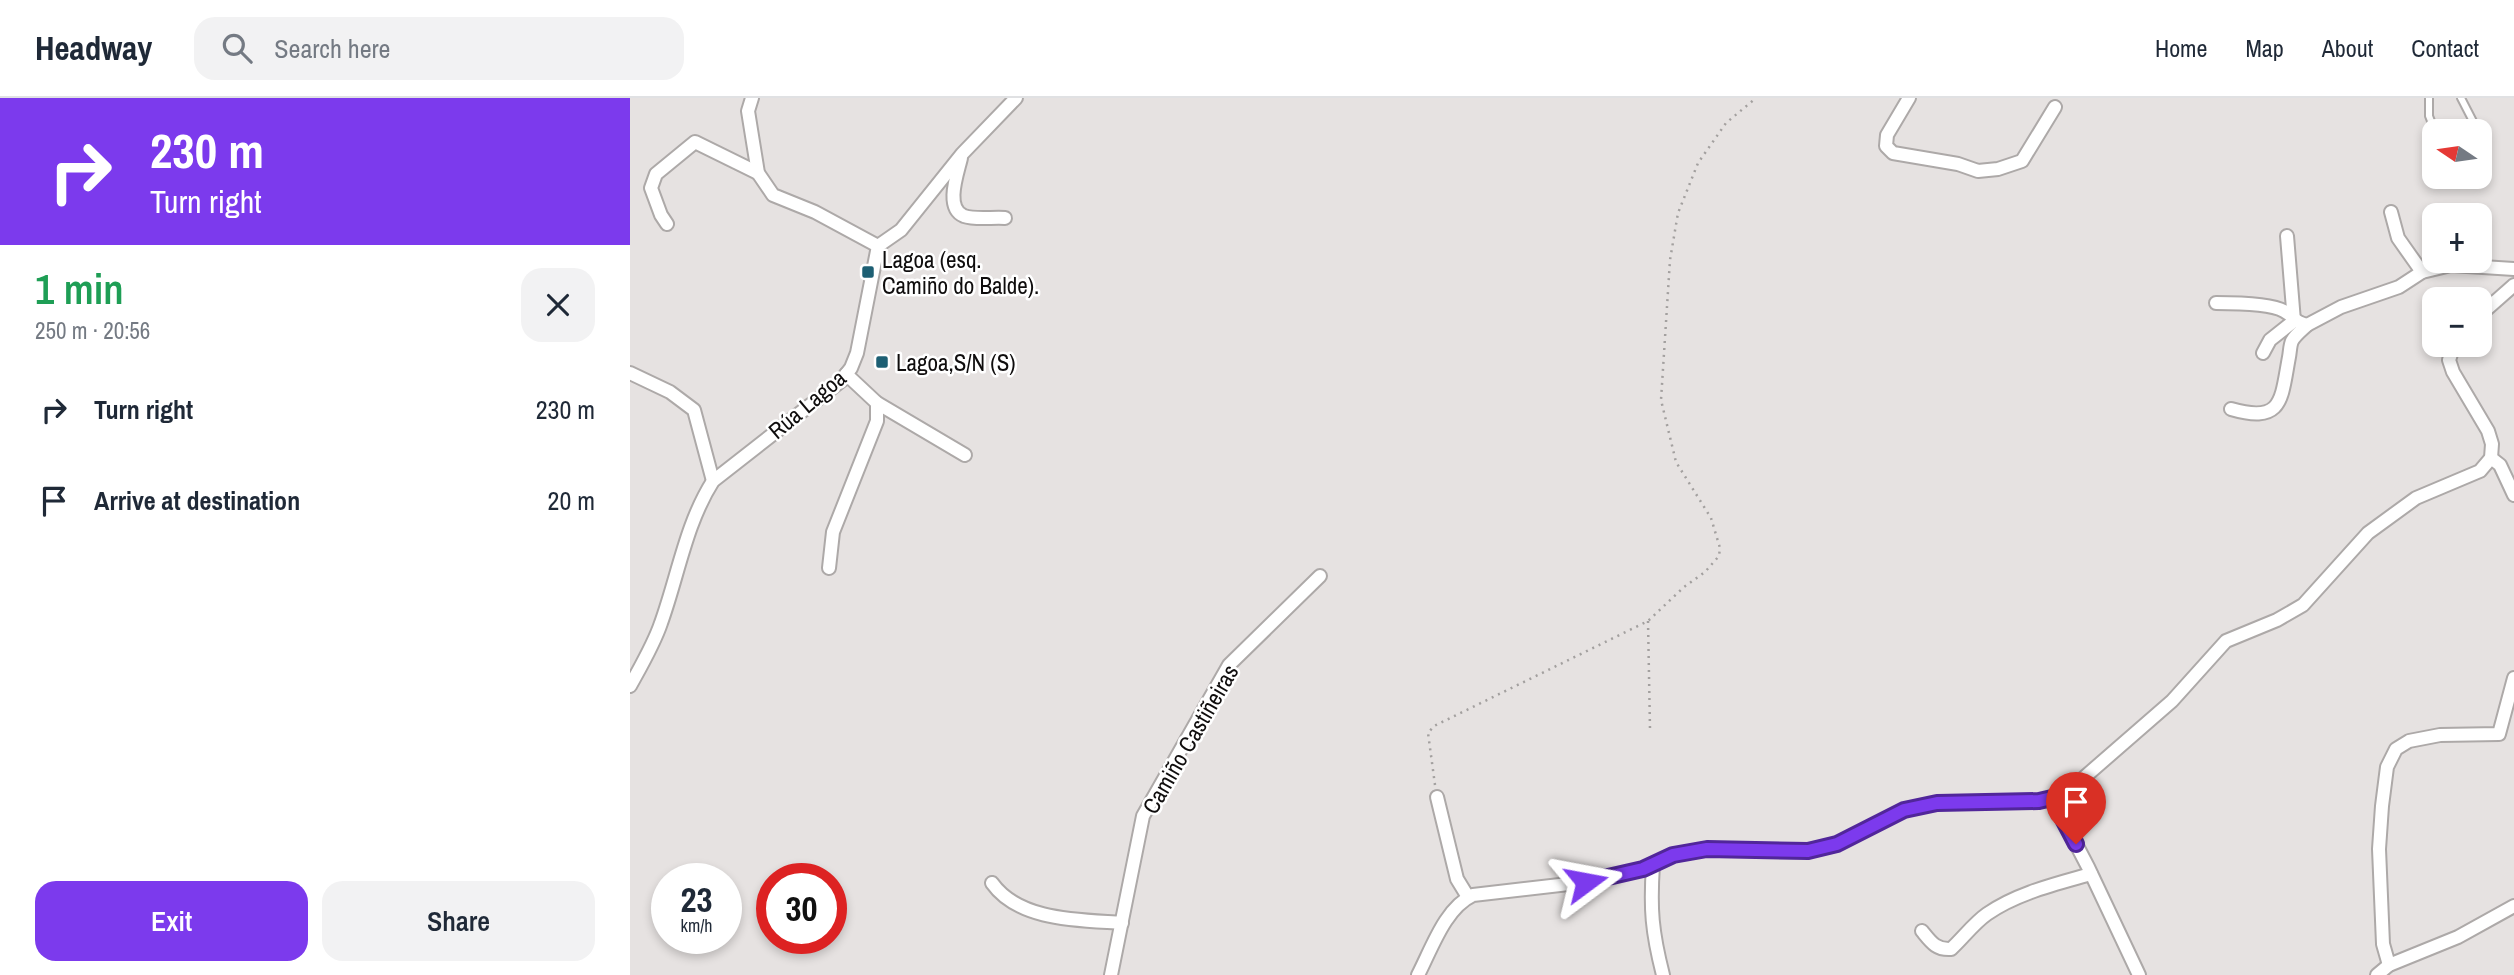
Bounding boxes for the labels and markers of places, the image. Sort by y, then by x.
place label: Lagoa (esq. Camiño do Balde). [882,244,1039,301]
marker: Lagoa (esq. Camiño do Balde). [860,264,876,280]
place label: Lagoa,S/N (S) [896,347,1016,378]
marker: Lagoa,S/N (S) [874,354,890,370]
pin [2046,772,2106,844]

